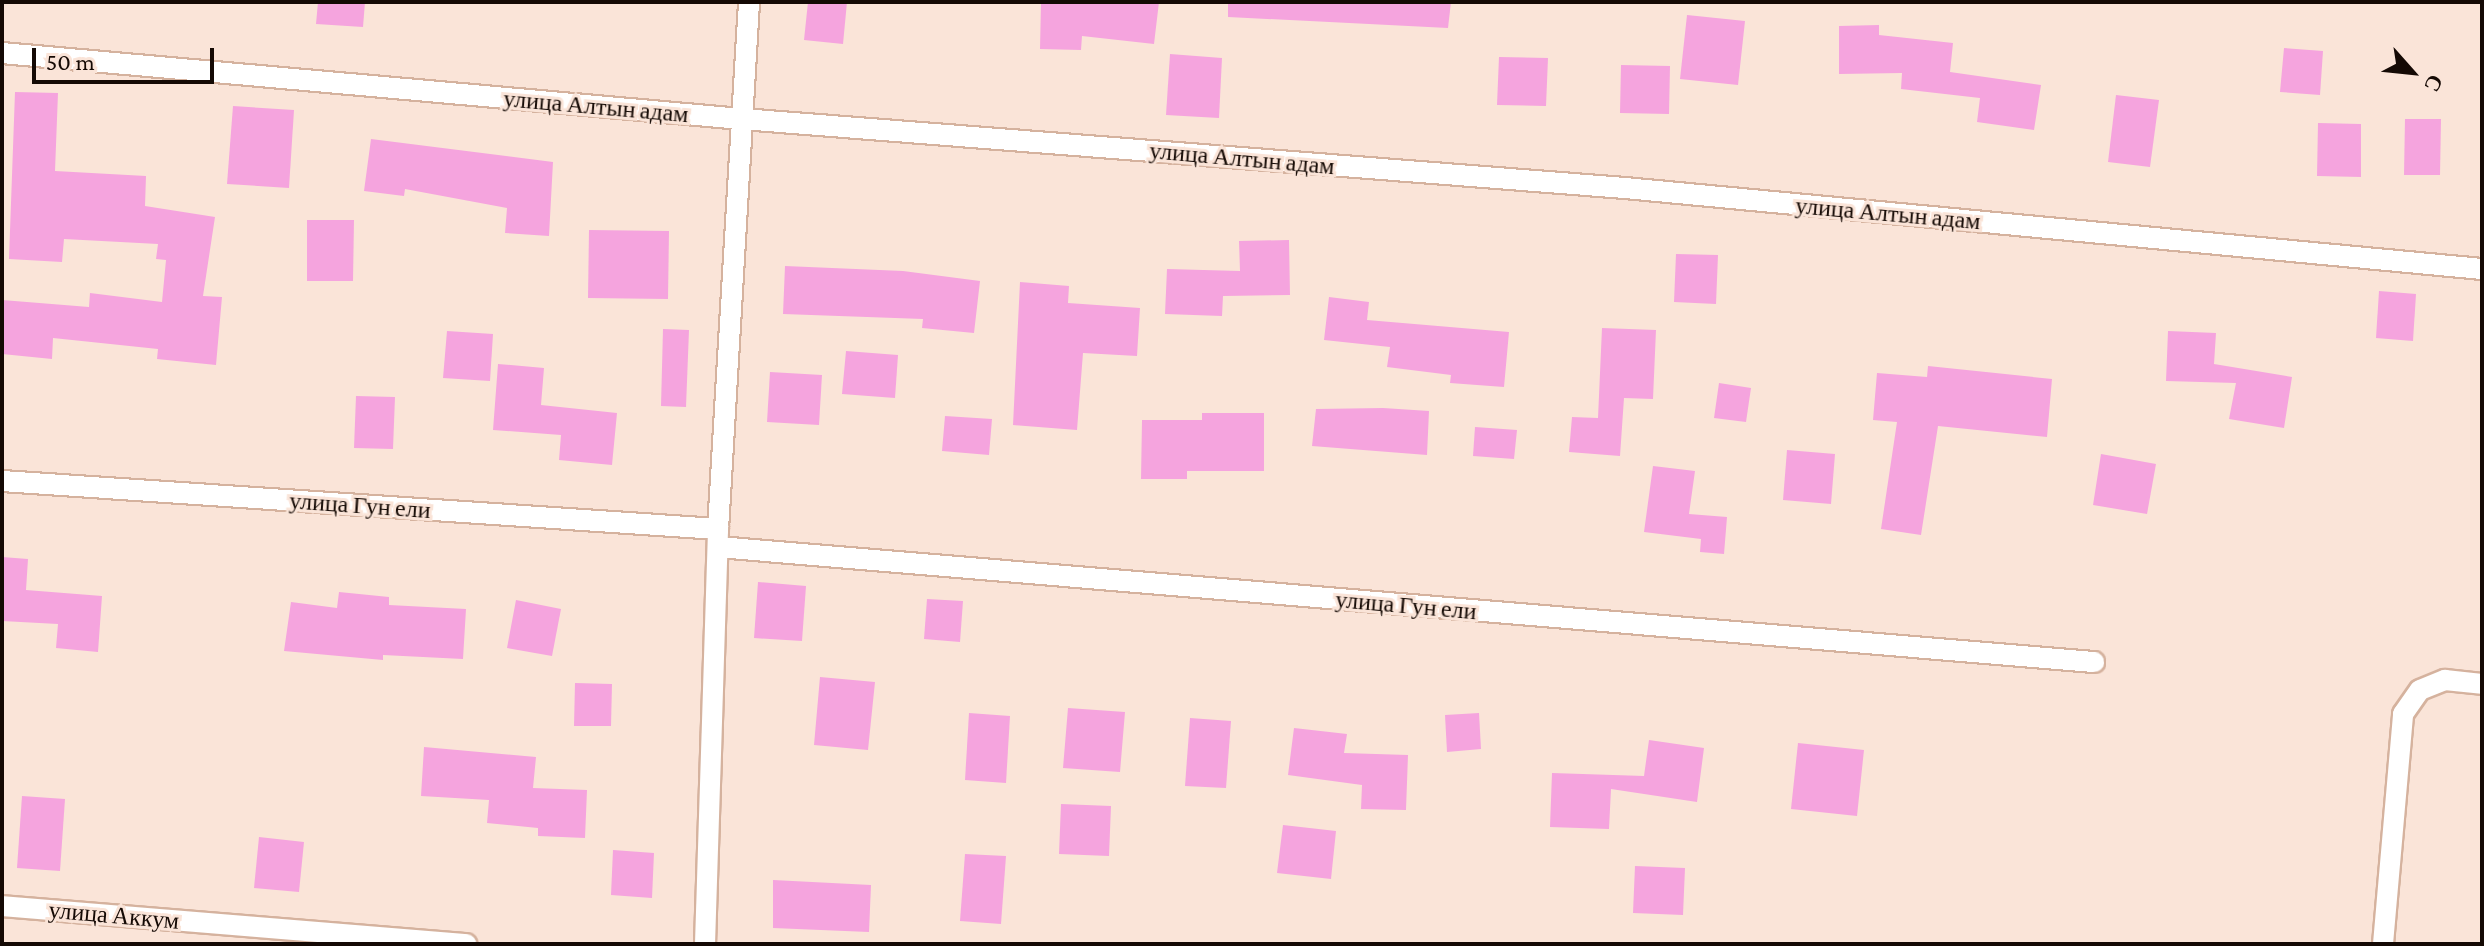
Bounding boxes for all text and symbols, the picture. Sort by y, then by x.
scale bar [36,32,218,82]
north arrow [2372,32,2452,112]
text: 50 m [46,48,95,75]
text: С [2419,70,2449,96]
street label: улица Алтын адам [502,84,690,128]
street label: улица Алтын адам [1148,136,1336,180]
street label: улица Алтын адам [1794,191,1982,235]
street label: улица Гун ели [288,486,432,524]
street label: улица Гун ели [1334,584,1478,626]
street label: улица Аккум [48,895,180,935]

